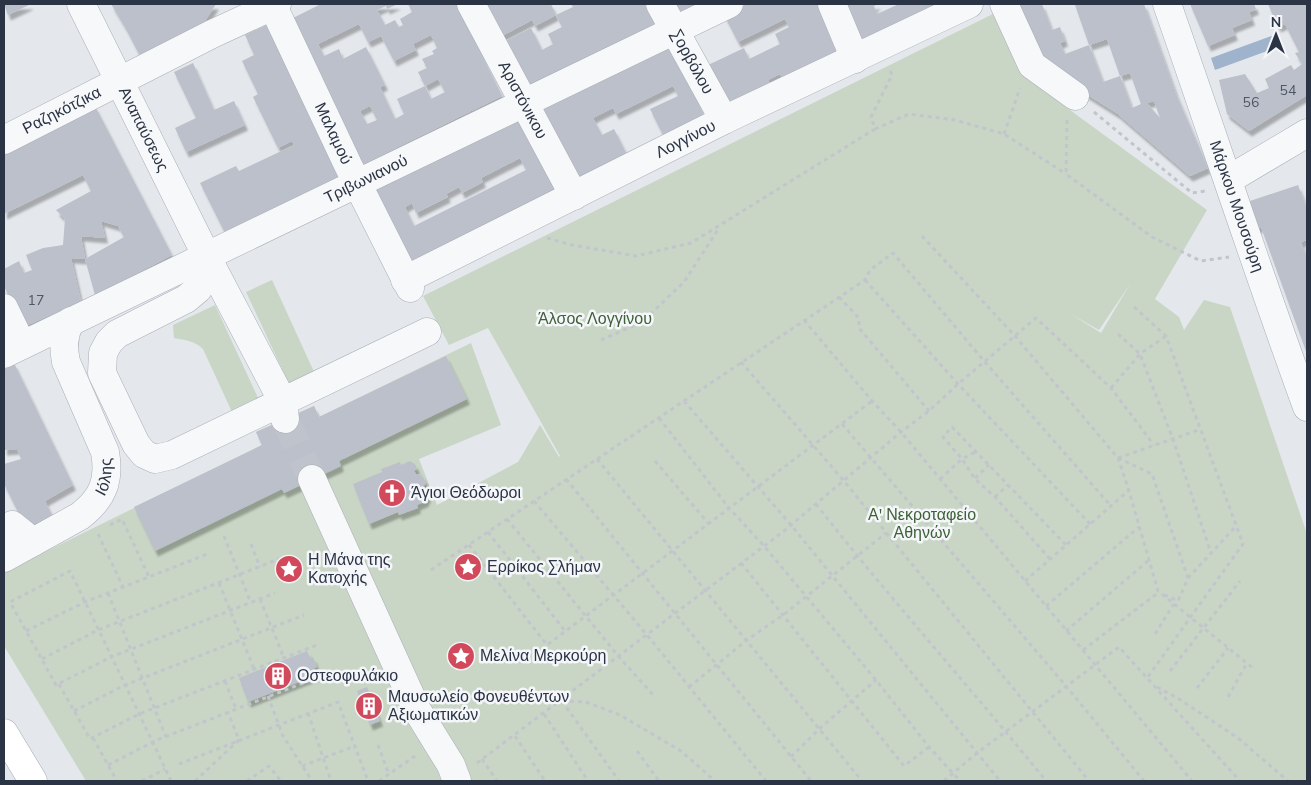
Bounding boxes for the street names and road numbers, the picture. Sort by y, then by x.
street label: Σορβόλου [665,25,719,98]
street label: Αριστόνικου [493,57,552,143]
street label: Ραζηκότζικα [19,81,105,140]
street label: Αναπαύσεως [113,83,174,176]
street label: Μαλαμού [309,99,357,168]
street label: Λογγίνου [652,115,720,164]
street label: Μάρκου Μουσούρη [1204,138,1269,275]
street label: Τριβωνιανού [320,150,412,209]
street label: Ιόλης [90,457,118,500]

